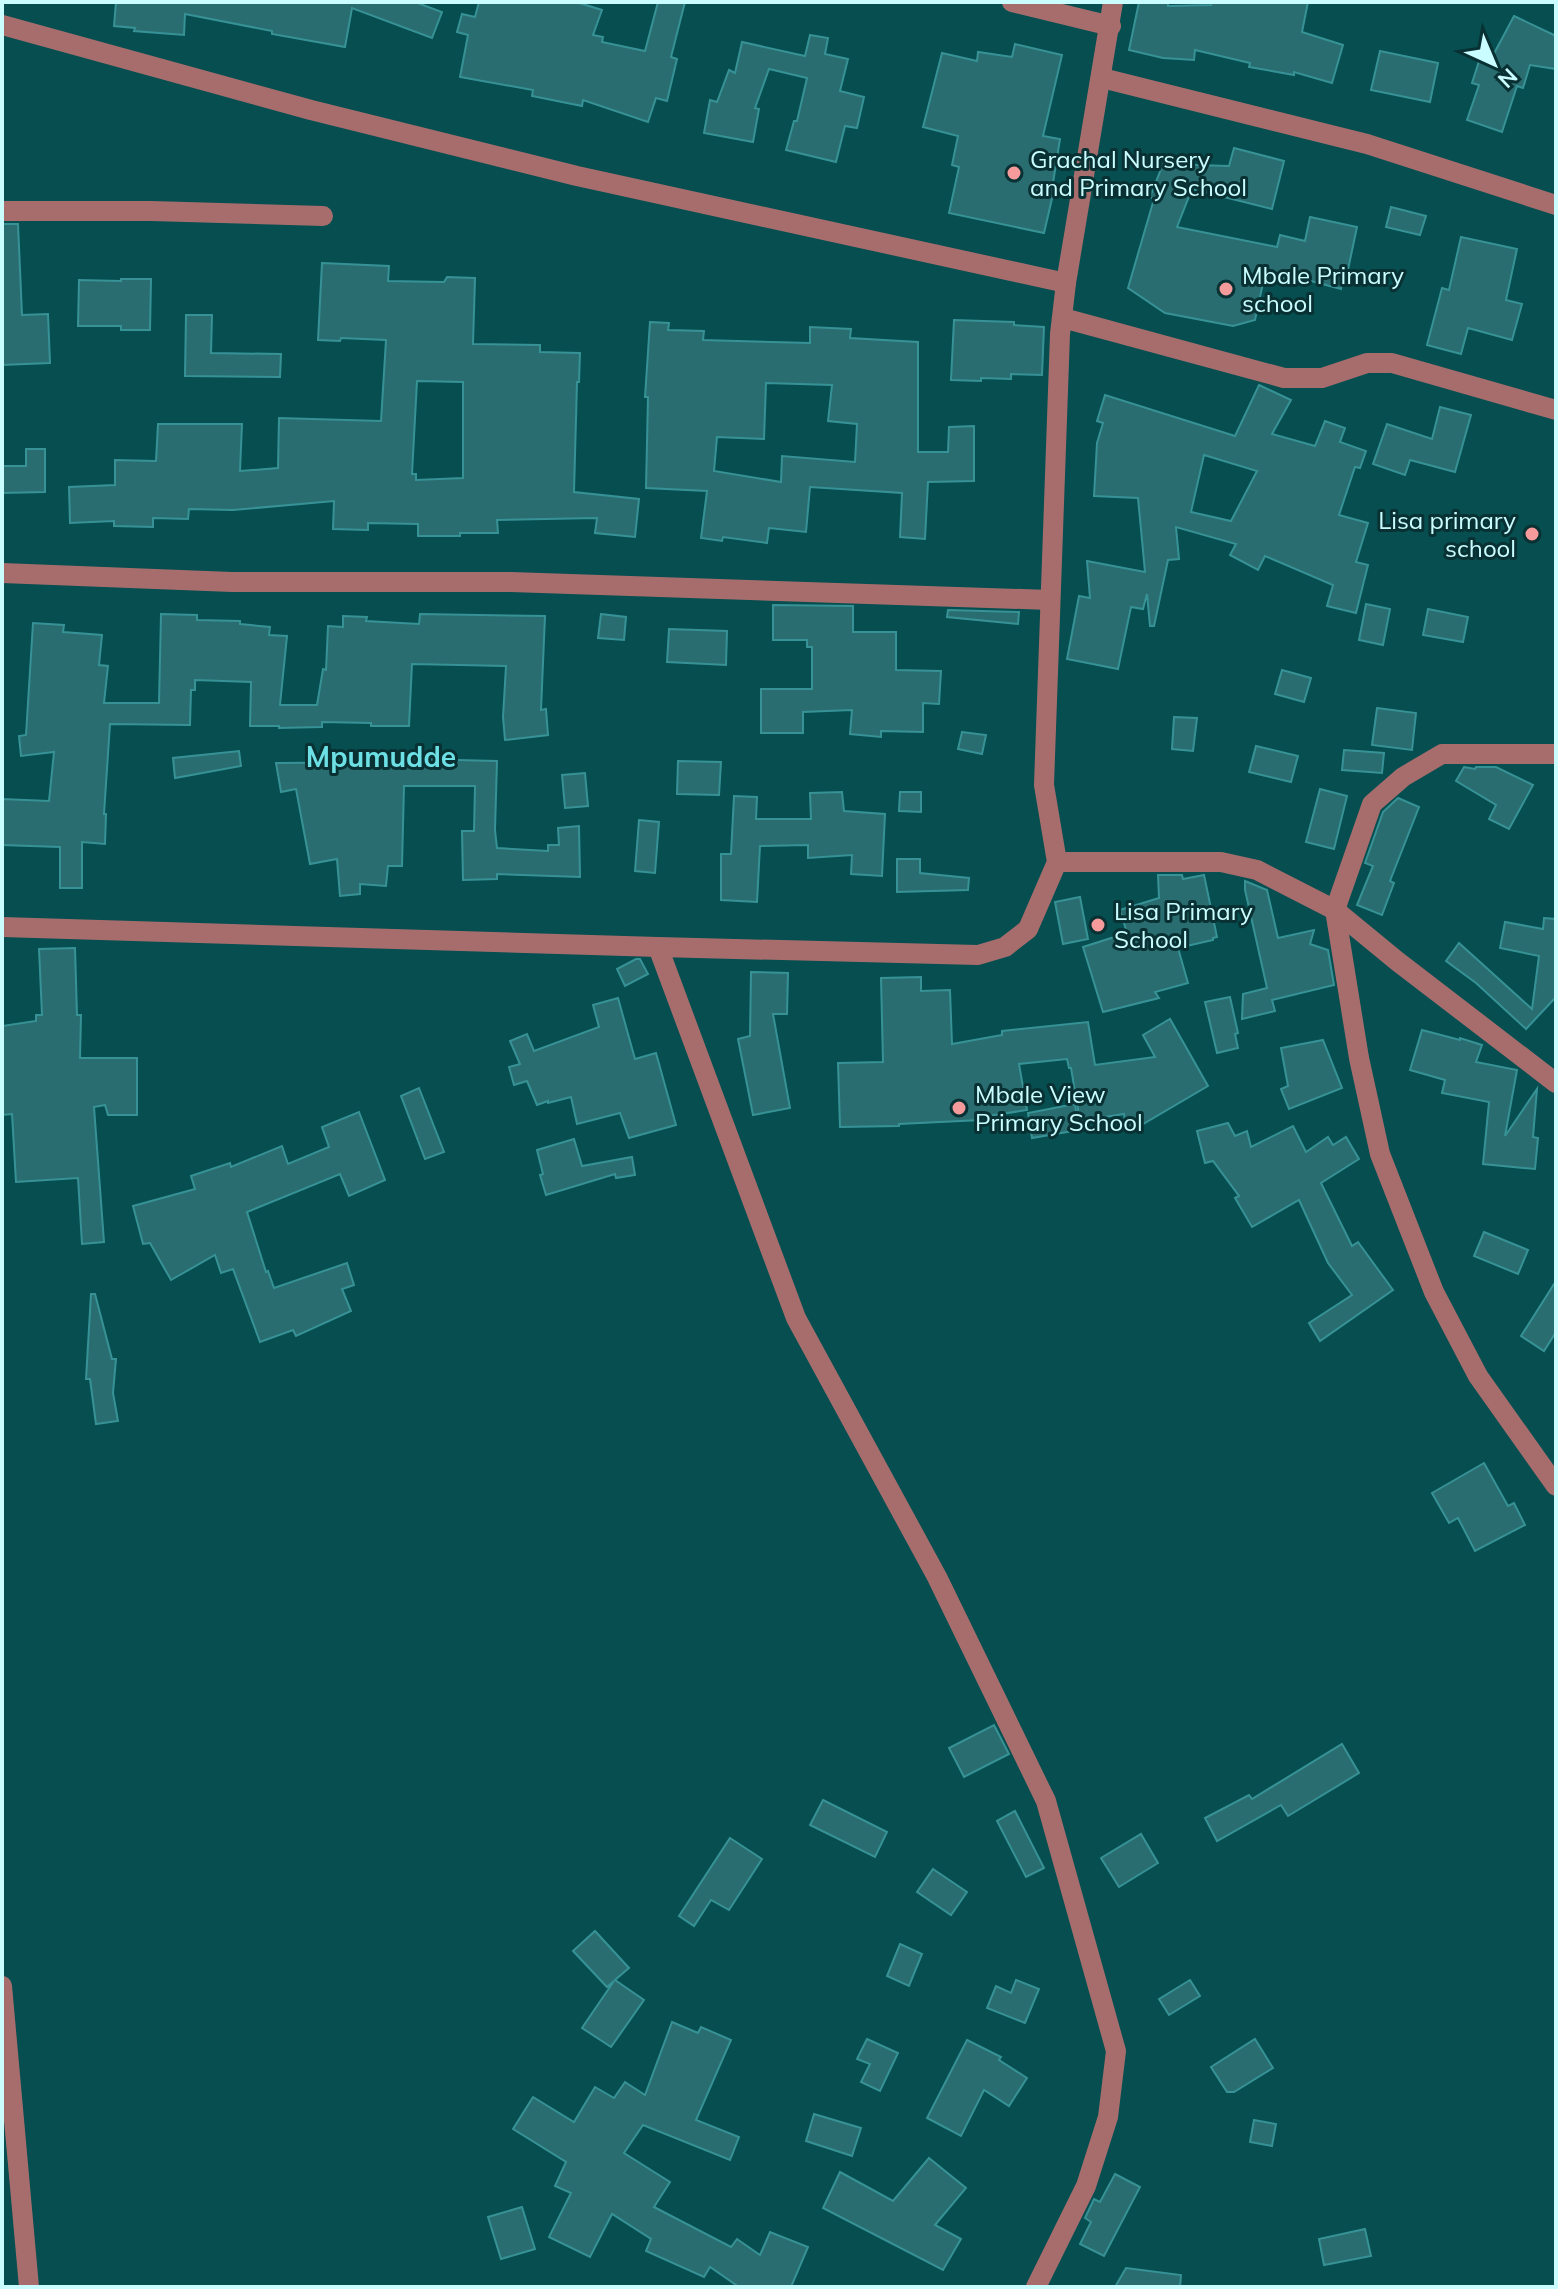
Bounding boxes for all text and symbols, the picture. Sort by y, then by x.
north arrow [1454,24,1534,104]
text: N [1492,63,1524,94]
place label: Grachal Nursery and Primary School [1030,144,1247,202]
marker: Grachal Nursery and Primary School [1005,164,1023,182]
place label: Mbale Primary school [1242,260,1404,318]
marker: Mbale Primary school [1217,280,1235,298]
place label: Lisa primary school [1378,505,1516,563]
marker: Lisa primary school [1523,525,1541,543]
district label: Mpumudde [306,739,456,774]
place label: Lisa Primary School [1114,896,1253,954]
marker: Lisa Primary School [1089,916,1107,934]
place label: Mbale View Primary School [975,1079,1143,1137]
marker: Mbale View Primary School [950,1099,968,1117]

